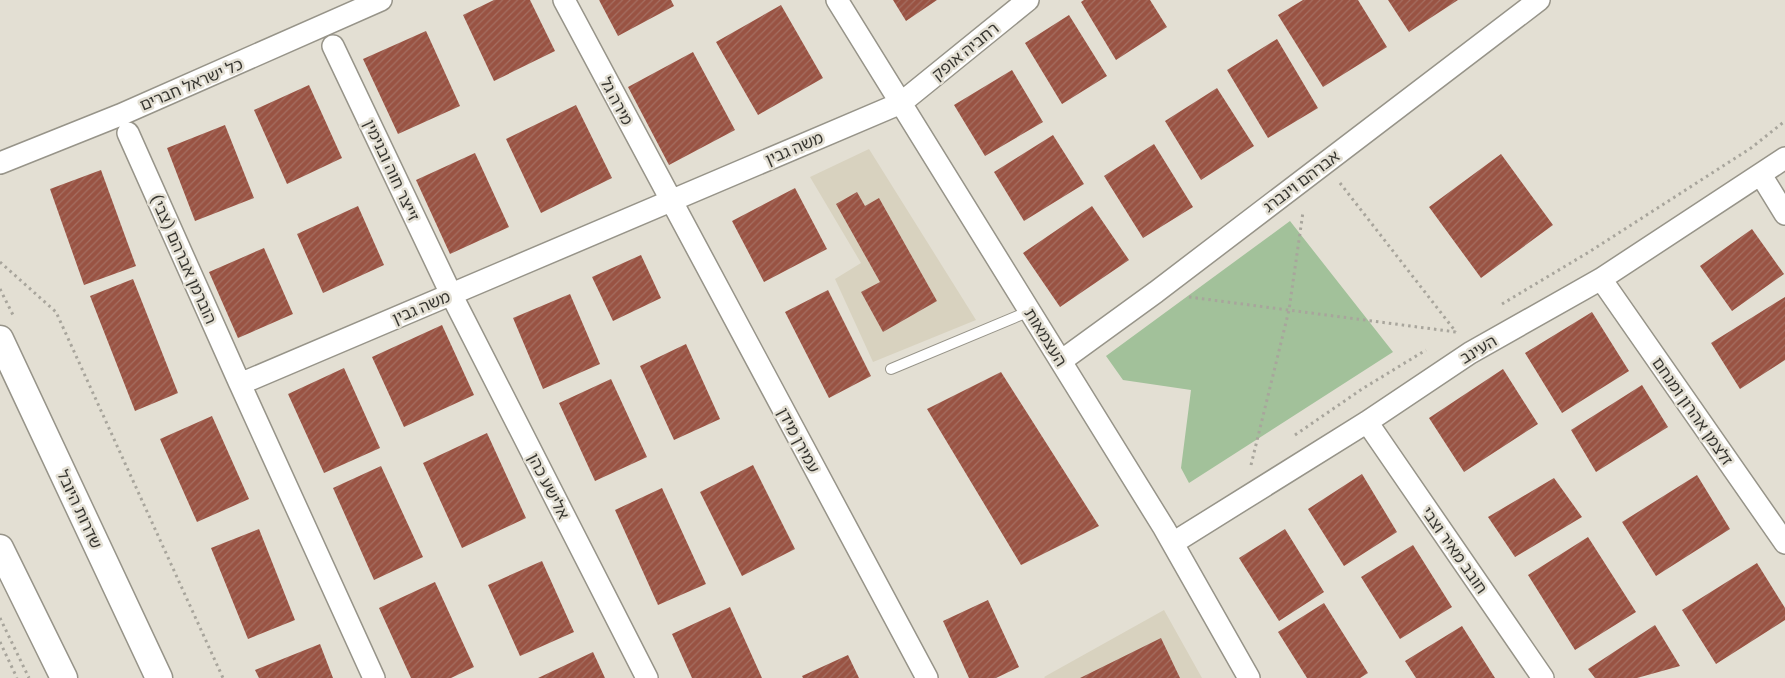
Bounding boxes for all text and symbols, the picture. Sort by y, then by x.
street label: רחביה אופק [927,18,1003,84]
street label: כל ישראל חברים [136,53,246,115]
street label: מירה גל [596,74,638,128]
street label: זייצר חוה ובנימין [360,116,424,224]
street label: משה גבין [762,127,826,169]
street label: אברהם וינברג [1259,146,1343,216]
street label: הוברמן אברהם (צבי) [146,191,222,327]
street label: משה גבין [389,286,453,328]
street label: העצמאות [1020,304,1072,370]
street label: העינב [1456,330,1500,368]
street label: זלצמן אהרון ומנחם [1648,353,1738,469]
street label: עמירן מידן [773,404,825,476]
street label: אלישע כהן [524,450,574,522]
street label: שדרות היובל [53,466,107,552]
street label: חובב מאיר וצבי [1418,503,1492,597]

